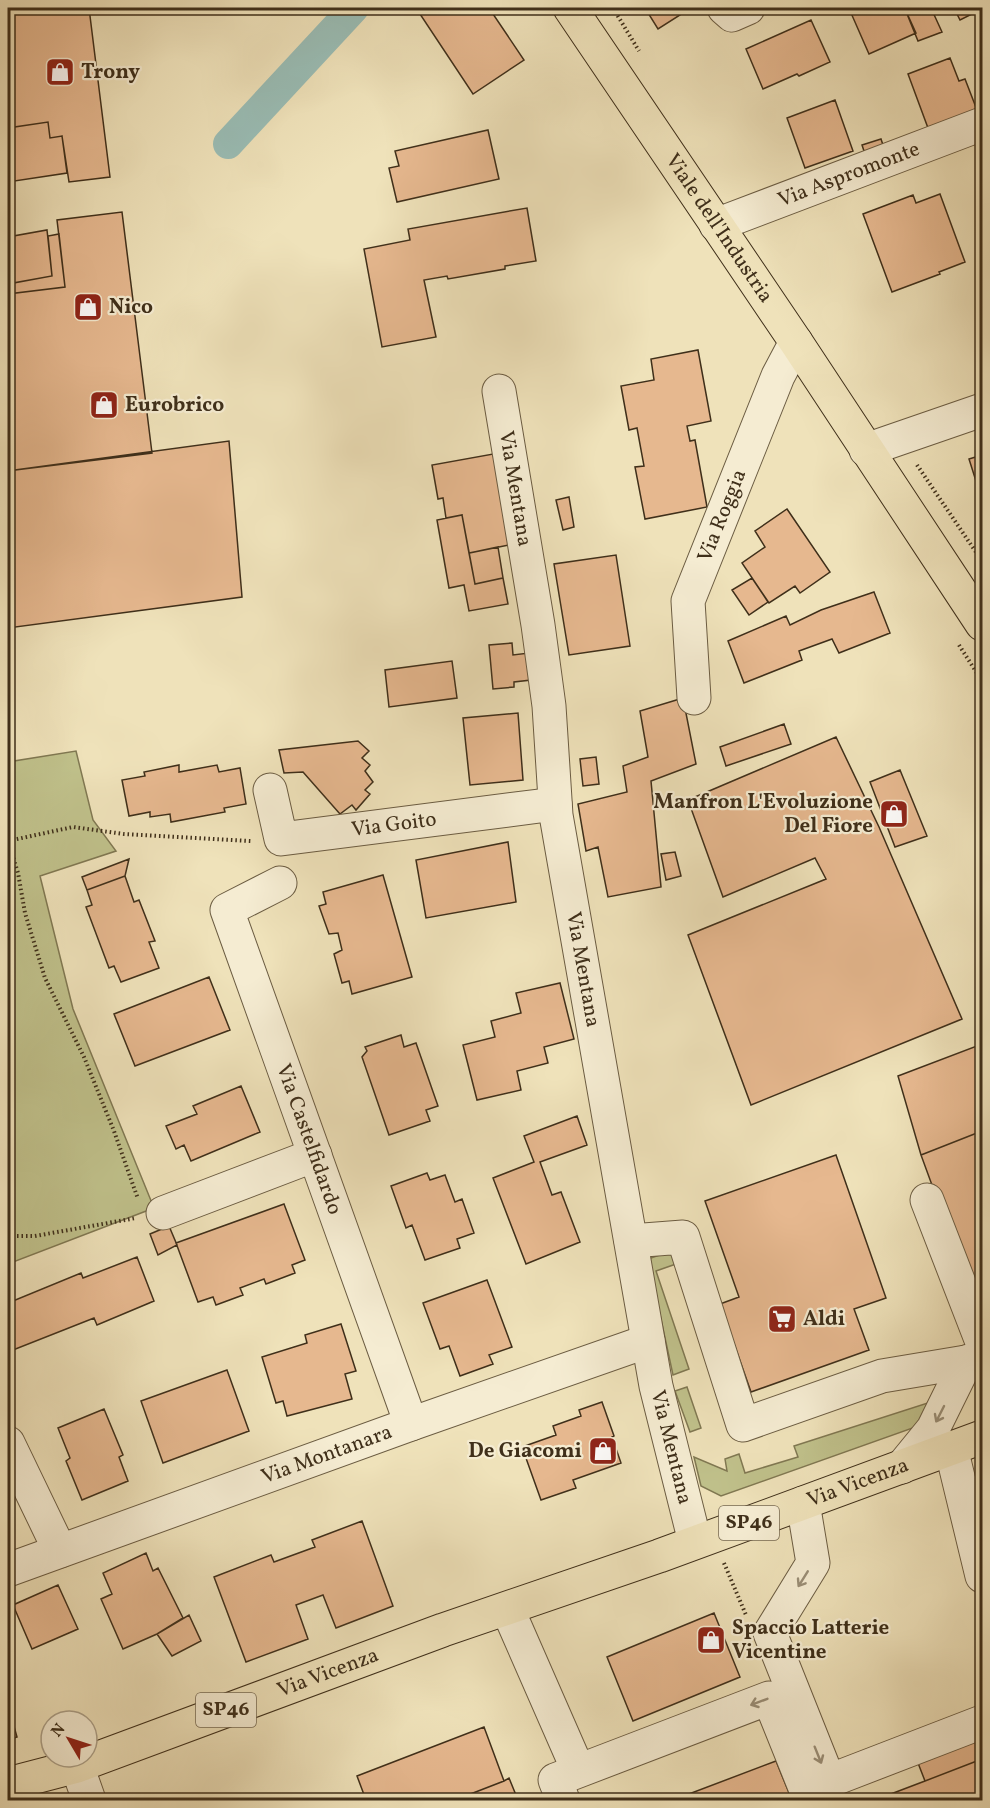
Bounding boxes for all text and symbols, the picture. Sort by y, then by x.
shop icon: Trony [44,56,76,88]
place label: Trony [81,58,140,87]
street label: Via Aspromonte [774,134,924,215]
street label: Viale dell'Industria [658,148,780,309]
shop icon: Nico [72,291,104,323]
place label: Nico [109,293,153,322]
shop icon: Eurobrico [88,389,120,421]
place label: Eurobrico [125,391,224,420]
street label: Via Mentana [491,429,539,549]
street label: Via Roggia [690,465,754,567]
place label: Manfron L'Evoluzione Del Fiore [654,788,873,841]
shop icon: Manfron L'Evoluzione Del Fiore [878,798,910,830]
street label: Via Goito [350,805,438,844]
street label: Via Mentana [559,909,607,1030]
street label: Via Castelfidardo [269,1060,349,1219]
supermarket icon: Aldi [766,1303,798,1335]
place label: Aldi [803,1305,845,1334]
street label: Via Mentana [643,1387,700,1507]
one-way arrow [933,1405,945,1423]
street label: Via Montanara [257,1418,396,1492]
shop icon: De Giacomi [587,1435,619,1467]
place label: De Giacomi [468,1437,582,1466]
street label: Via Vicenza [803,1451,913,1515]
road number: SP46 [719,1506,779,1540]
one-way arrow [797,1570,809,1587]
place label: Spaccio Latterie Vicentine [732,1614,889,1667]
shop icon: Spaccio Latterie Vicentine [695,1624,727,1656]
street label: Via Vicenza [273,1641,383,1705]
road number: SP46 [196,1693,256,1727]
one-way arrow [750,1697,769,1708]
north arrow [39,1709,99,1769]
text: N [47,1719,71,1742]
one-way arrow [813,1745,824,1764]

